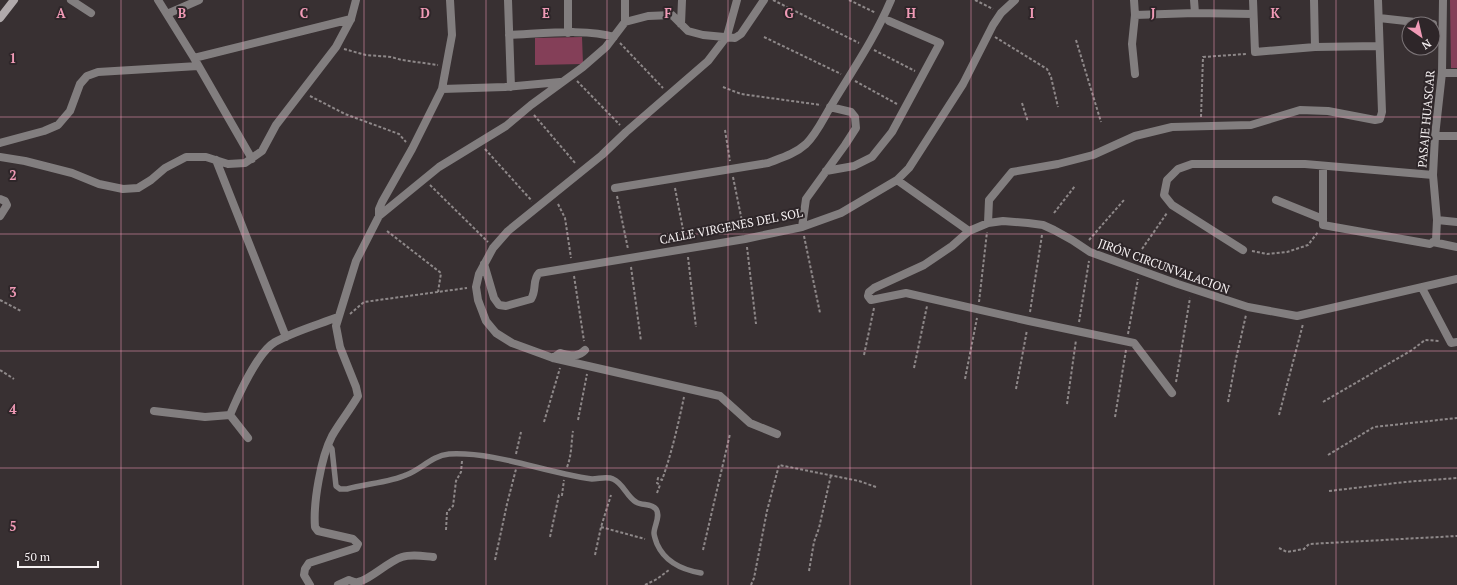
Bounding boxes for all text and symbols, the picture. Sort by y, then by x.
text: A [56,4,66,22]
text: B [178,4,186,22]
text: C [300,4,308,22]
text: D [420,4,430,22]
text: E [542,4,550,22]
text: F [664,4,672,22]
text: G [784,4,794,22]
text: H [906,4,916,22]
text: I [1030,4,1035,22]
text: J [1151,4,1156,22]
text: K [1270,4,1280,22]
north arrow [1401,16,1441,56]
text: N [1419,36,1434,53]
text: 1 [9,49,17,67]
street label: PASAJE HUASCAR [1414,69,1438,168]
text: 2 [9,166,17,184]
street label: CALLE VIRGENES DEL SOL [658,205,804,247]
street label: JIRÓN CIRCUNVALACION [1096,235,1232,297]
text: 3 [9,283,17,301]
text: 4 [9,400,17,418]
text: 5 [9,517,17,535]
scale bar [18,543,98,569]
text: 50 m [24,549,51,564]

